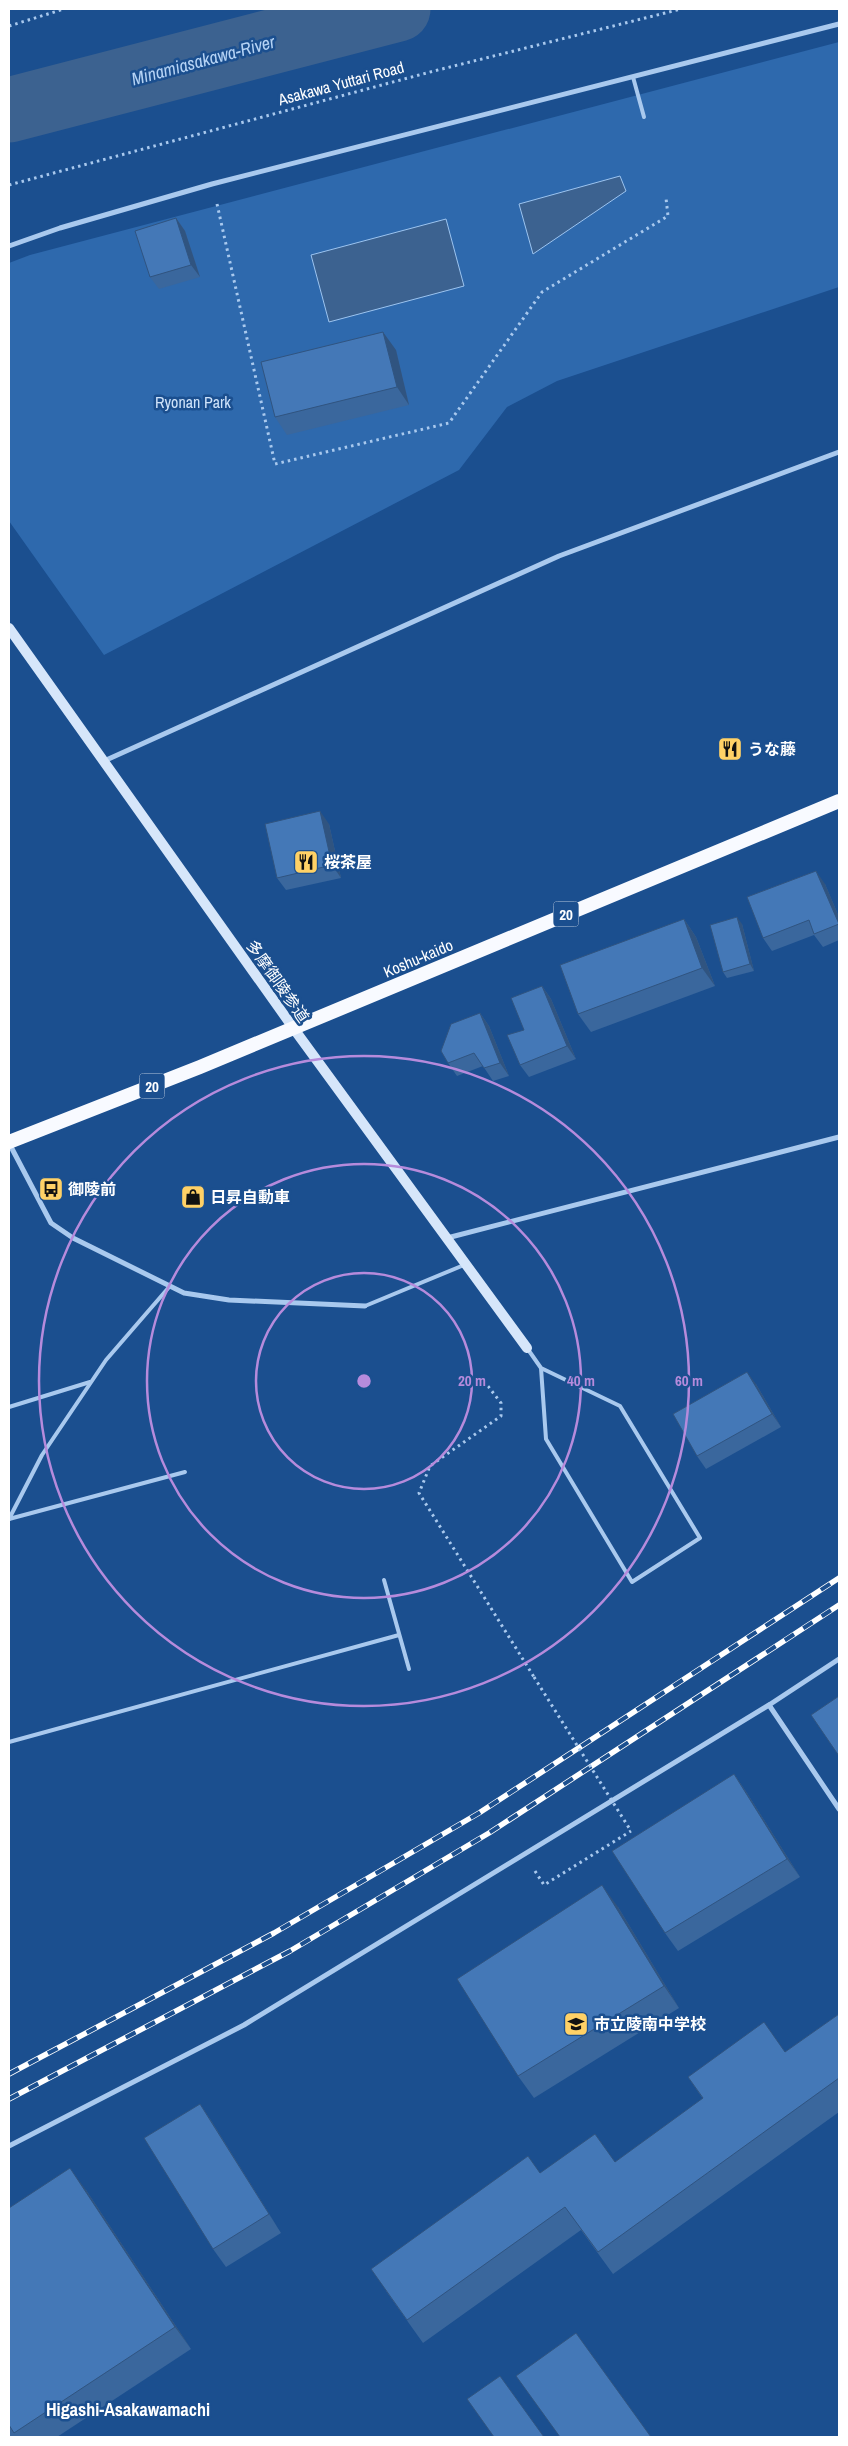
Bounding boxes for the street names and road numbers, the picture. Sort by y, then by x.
street label: Asakawa Yuttari Road [275,56,406,111]
road number: 20 [554,902,578,926]
street label: Koshu-kaido [380,933,456,983]
street label: 多摩御陵参道 [241,935,315,1027]
road number: 20 [140,1074,164,1098]

